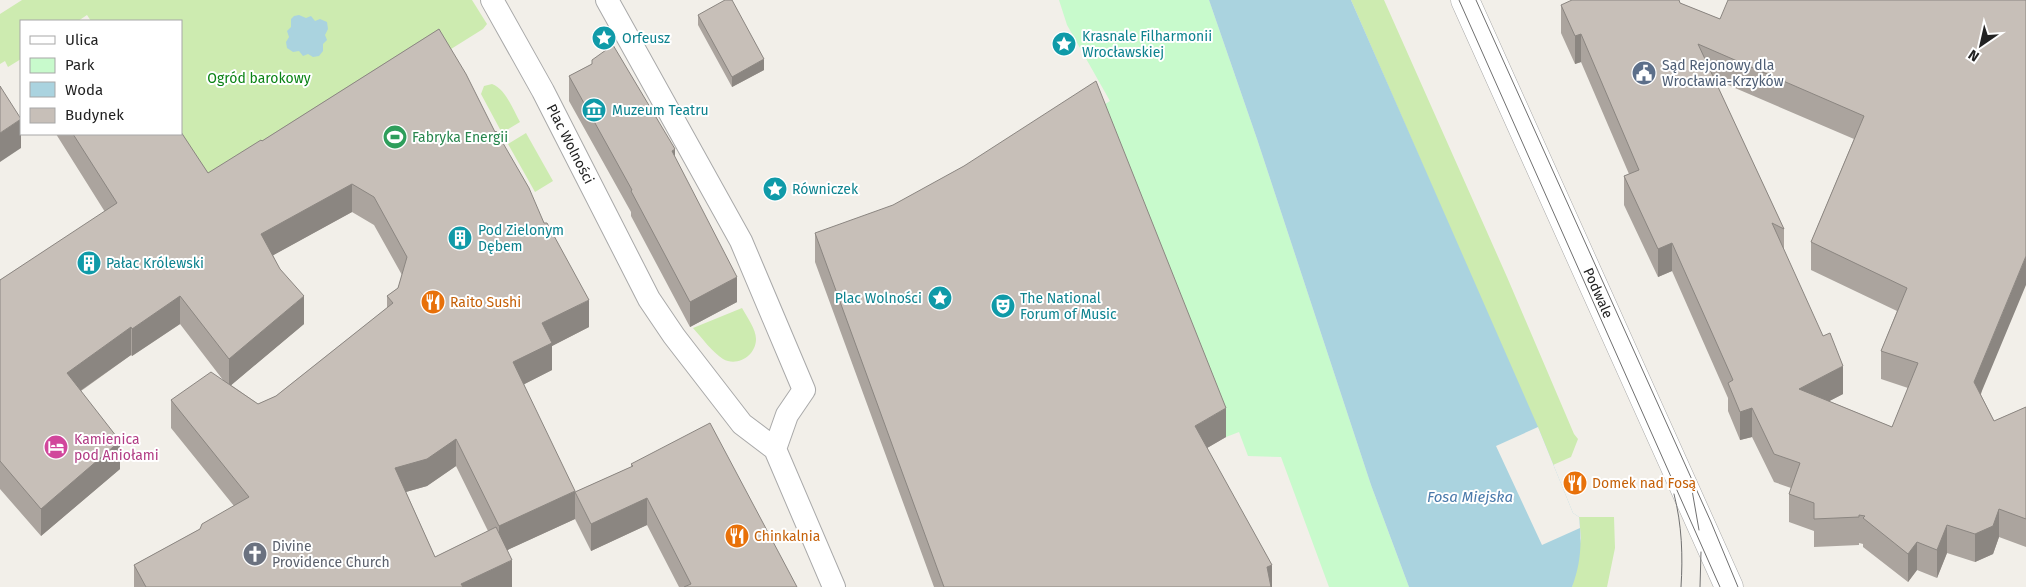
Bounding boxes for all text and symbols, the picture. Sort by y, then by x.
legend [20,20,182,135]
north arrow [1956,20,2006,70]
place icon: Orfeusz [591,25,617,51]
place label: Krasnale Filharmonii Wrocławskiej [1082,28,1212,61]
place label: Orfeusz [622,30,670,47]
text: Ulica [65,31,99,49]
place icon: Krasnale Filharmonii Wrocławskiej [1051,31,1077,57]
text: N [1965,46,1983,65]
text: Park [65,56,95,74]
place label: Sąd Rejonowy dla Wrocławia-Krzyków [1662,57,1784,90]
public building icon: Sąd Rejonowy dla Wrocławia-Krzyków [1631,60,1657,86]
park label: Ogród barokowy [207,70,311,87]
text: Woda [65,81,103,99]
museum icon: Muzeum Teatru [581,97,607,123]
street label: Plac Wolności [543,101,597,187]
place label: Muzeum Teatru [612,102,709,119]
text: Budynek [65,106,124,124]
sports icon: Fabryka Energii [382,124,408,150]
place label: Fabryka Energii [412,129,508,146]
place icon: Równiczek [762,176,788,202]
place label: Równiczek [792,181,859,198]
place label: Pod Zielonym Dębem [478,222,564,255]
building icon: Pod Zielonym Dębem [447,225,473,251]
building icon: Pałac Królewski [76,250,102,276]
place label: Pałac Królewski [106,255,204,272]
street label: Podwale [1579,265,1617,321]
place icon: Plac Wolności [927,285,953,311]
restaurant icon: Raito Sushi [420,289,446,315]
place label: Plac Wolności [835,290,922,307]
place label: The National Forum of Music [1020,290,1117,323]
theatre icon: The National Forum of Music [990,293,1016,319]
place label: Raito Sushi [450,294,521,311]
place label: Kamienica pod Aniołami [74,431,159,464]
hotel icon: Kamienica pod Aniołami [43,434,69,460]
restaurant icon: Domek nad Fosą [1562,470,1588,496]
place label: Domek nad Fosą [1592,475,1696,492]
water label: Fosa Miejska [1427,488,1513,506]
restaurant icon: Chinkalnia [724,523,750,549]
place label: Chinkalnia [754,528,820,545]
place label: Divine Providence Church [272,538,390,571]
church icon: Divine Providence Church [242,541,268,567]

